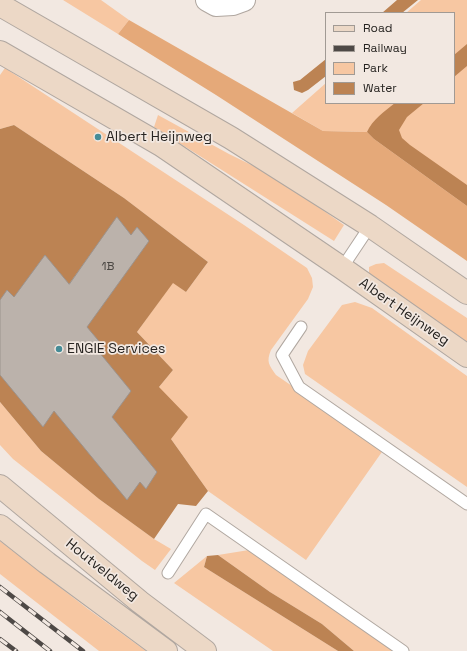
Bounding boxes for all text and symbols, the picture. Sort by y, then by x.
legend [325,12,455,104]
text: Road [363,20,392,36]
text: Railway [363,40,407,56]
text: Park [363,60,388,76]
text: Water [363,80,397,96]
place label: Albert Heijnweg [106,129,212,145]
marker: Albert Heijnweg [93,132,103,142]
house number: 1B [102,260,114,274]
street label: Albert Heijnweg [356,275,452,349]
place label: ENGIE Services [67,341,165,357]
marker: ENGIE Services [54,344,64,354]
street label: Houtveldweg [62,535,142,605]

